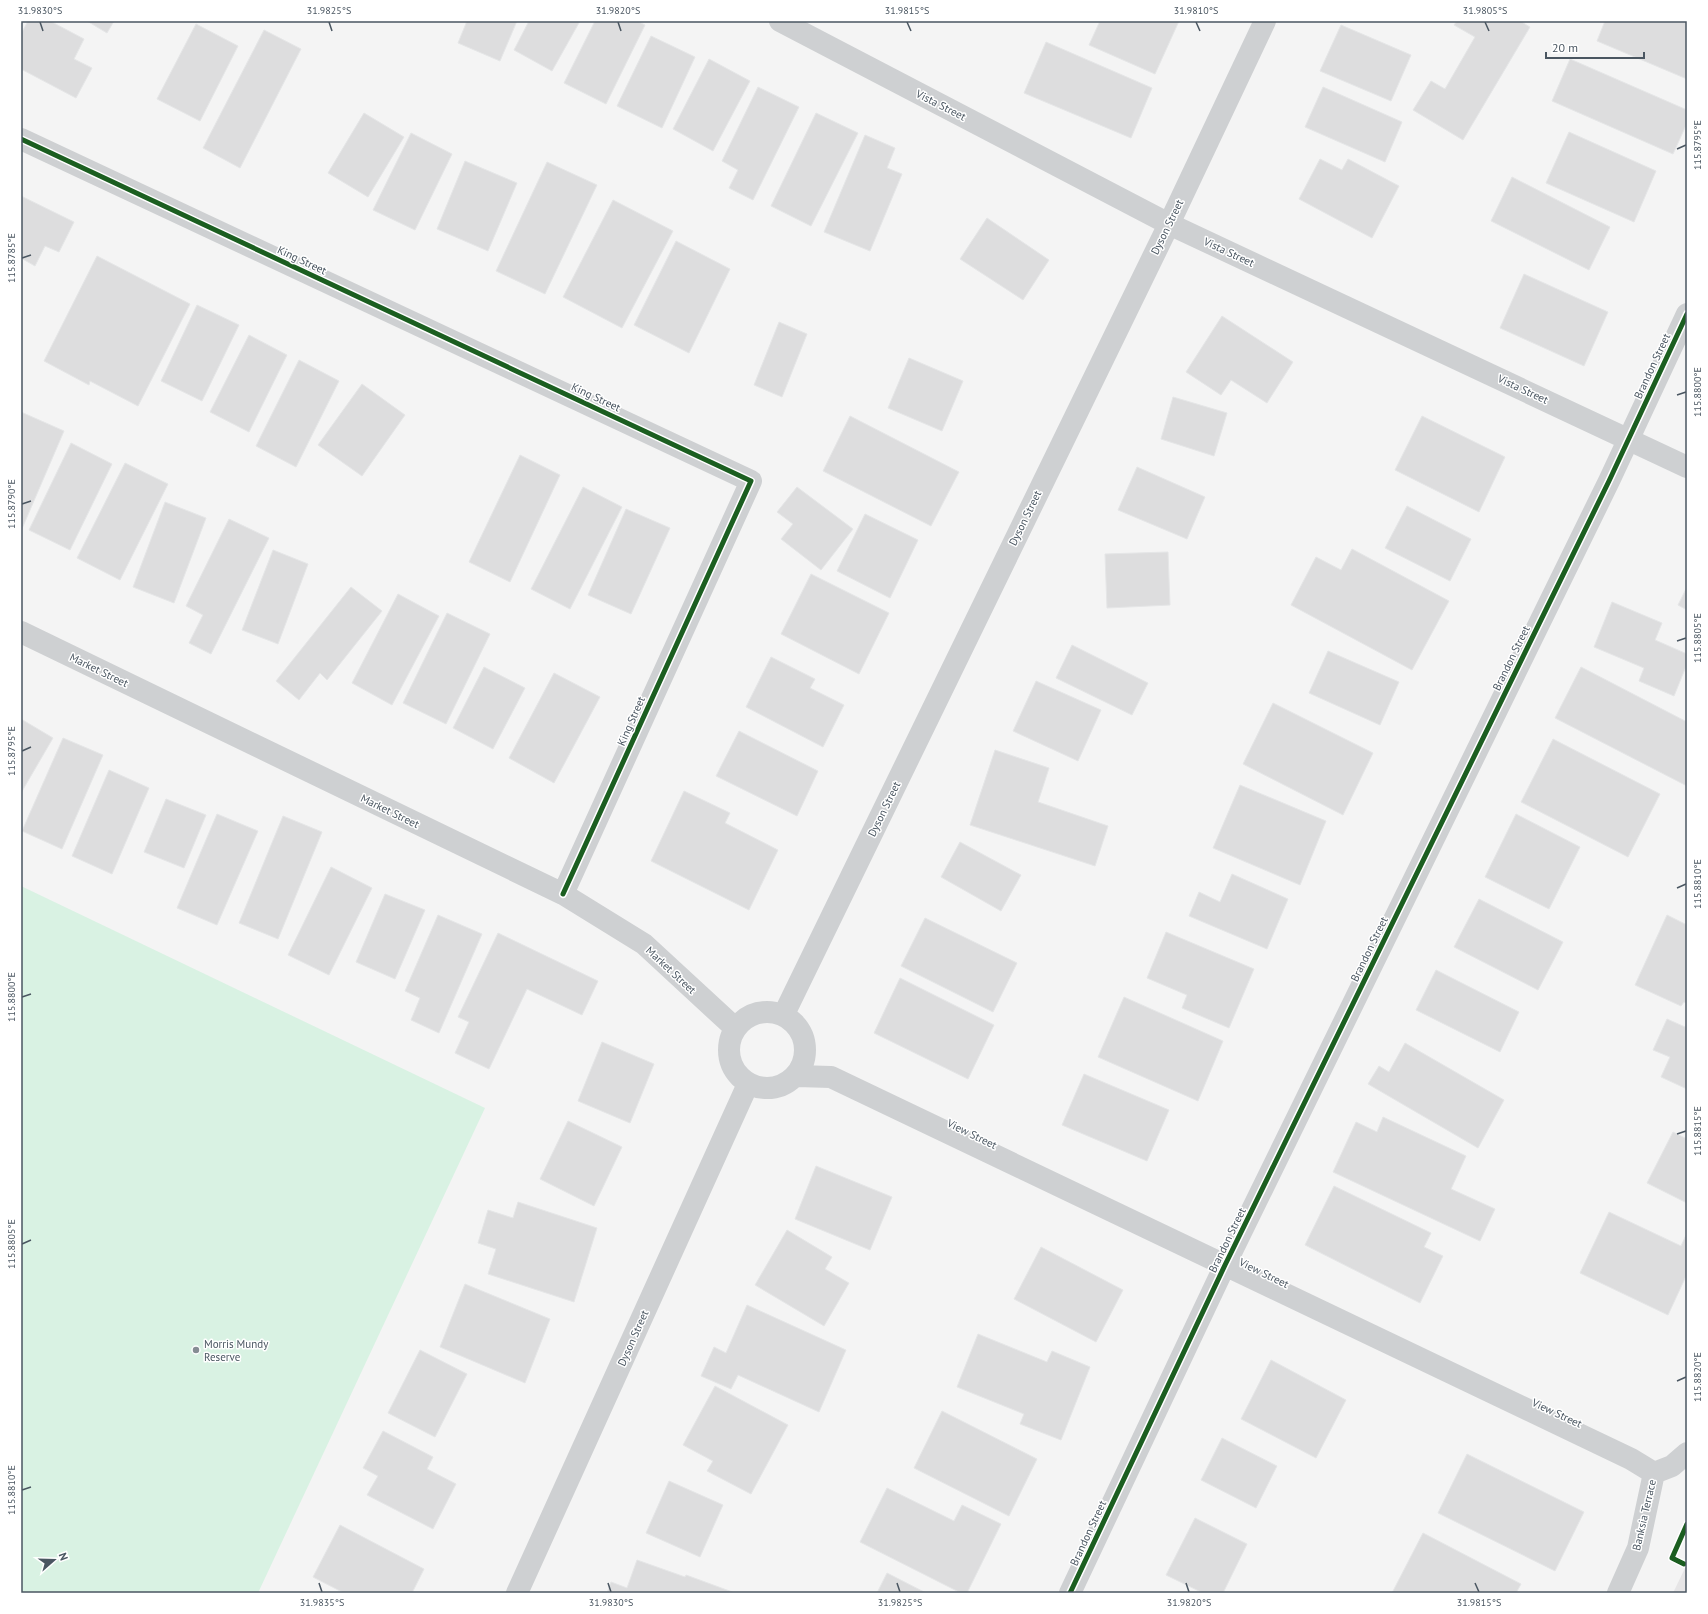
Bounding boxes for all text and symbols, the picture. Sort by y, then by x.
text: 31.9830°S [18,4,62,17]
text: 31.9825°S [307,4,351,17]
text: 31.9820°S [596,4,640,17]
text: 31.9815°S [885,4,929,17]
text: 31.9810°S [1174,4,1218,17]
text: 31.9805°S [1463,4,1507,17]
scale bar [1546,34,1644,60]
text: 20 m [1552,40,1578,55]
street label: Vista Street [913,86,968,124]
text: 115.8795°E [1691,120,1704,170]
street label: Dyson Street [1148,197,1186,257]
text: 115.8785°E [5,233,18,283]
street label: Vista Street [1201,234,1257,270]
street label: King Street [275,243,329,278]
street label: Brandon Street [1631,331,1673,401]
text: 115.8800°E [1691,367,1704,417]
street label: Vista Street [1495,371,1551,407]
street label: King Street [569,380,623,415]
text: 115.8790°E [5,479,18,529]
street label: Dyson Street [1006,488,1044,548]
text: 115.8805°E [1691,613,1704,663]
street label: Brandon Street [1489,623,1533,693]
street label: Market Street [67,650,131,690]
street label: King Street [614,694,648,748]
text: 115.8795°E [5,726,18,776]
street label: Dyson Street [865,779,903,839]
street label: Market Street [358,791,422,831]
text: 115.8810°E [1691,859,1704,909]
street label: Brandon Street [1347,914,1391,984]
street label: Market Street [643,943,699,997]
text: 115.8800°E [5,972,18,1022]
text: 115.8815°E [1691,1106,1704,1156]
street label: View Street [944,1116,999,1152]
street label: Brandon Street [1205,1205,1249,1275]
text: 115.8805°E [5,1219,18,1269]
street label: View Street [1236,1255,1291,1291]
street label: Dyson Street [614,1308,652,1368]
place label: Morris Mundy Reserve [204,1337,269,1364]
marker: Morris Mundy Reserve [191,1345,201,1355]
text: 115.8820°E [1691,1352,1704,1402]
street label: View Street [1529,1395,1584,1431]
text: 115.8810°E [5,1465,18,1515]
street label: Banksia Terrace [1629,1478,1659,1552]
street label: Brandon Street [1067,1498,1109,1568]
north arrow [34,1540,74,1580]
text: N [56,1551,71,1562]
text: 31.9835°S [300,1596,344,1609]
text: 31.9830°S [589,1596,633,1609]
text: 31.9825°S [878,1596,922,1609]
text: 31.9820°S [1167,1596,1211,1609]
text: 31.9815°S [1457,1596,1501,1609]

